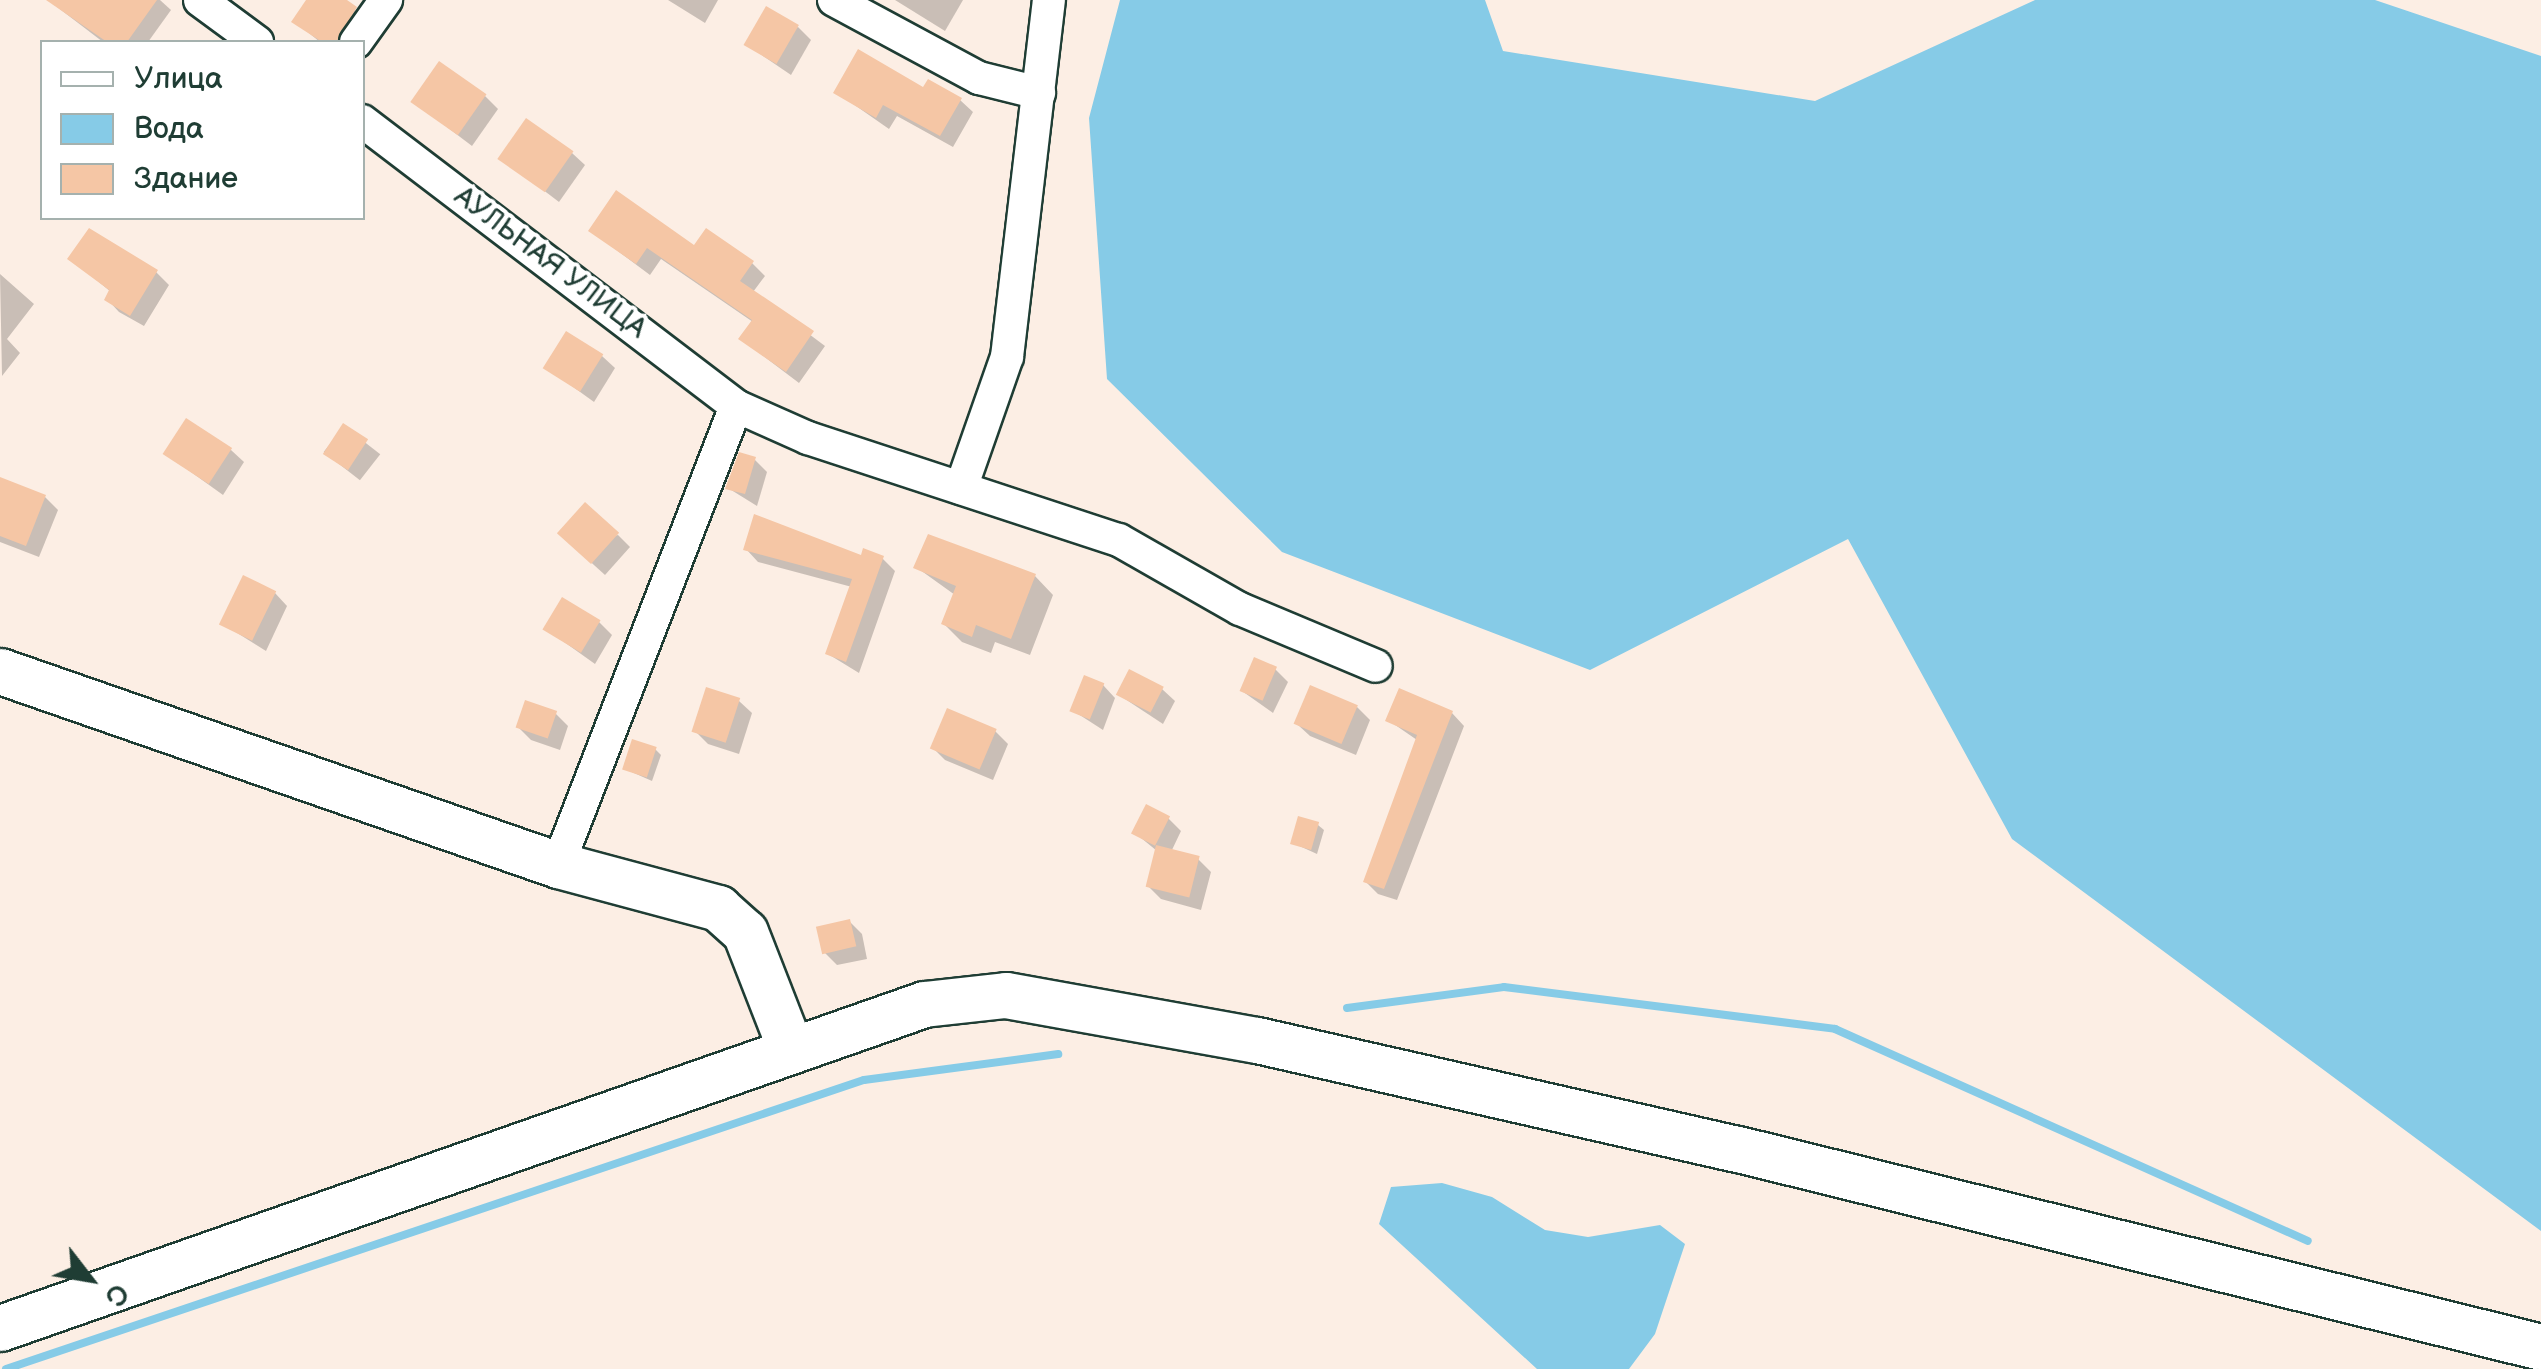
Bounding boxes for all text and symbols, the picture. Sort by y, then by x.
legend [40,40,365,220]
text: Улица [134,61,223,97]
text: Вода [134,111,204,147]
text: Здание [134,161,238,197]
street label: АУЛЬНАЯ УЛИЦА [447,180,653,346]
north arrow [40,1229,140,1329]
text: С [97,1278,135,1312]

